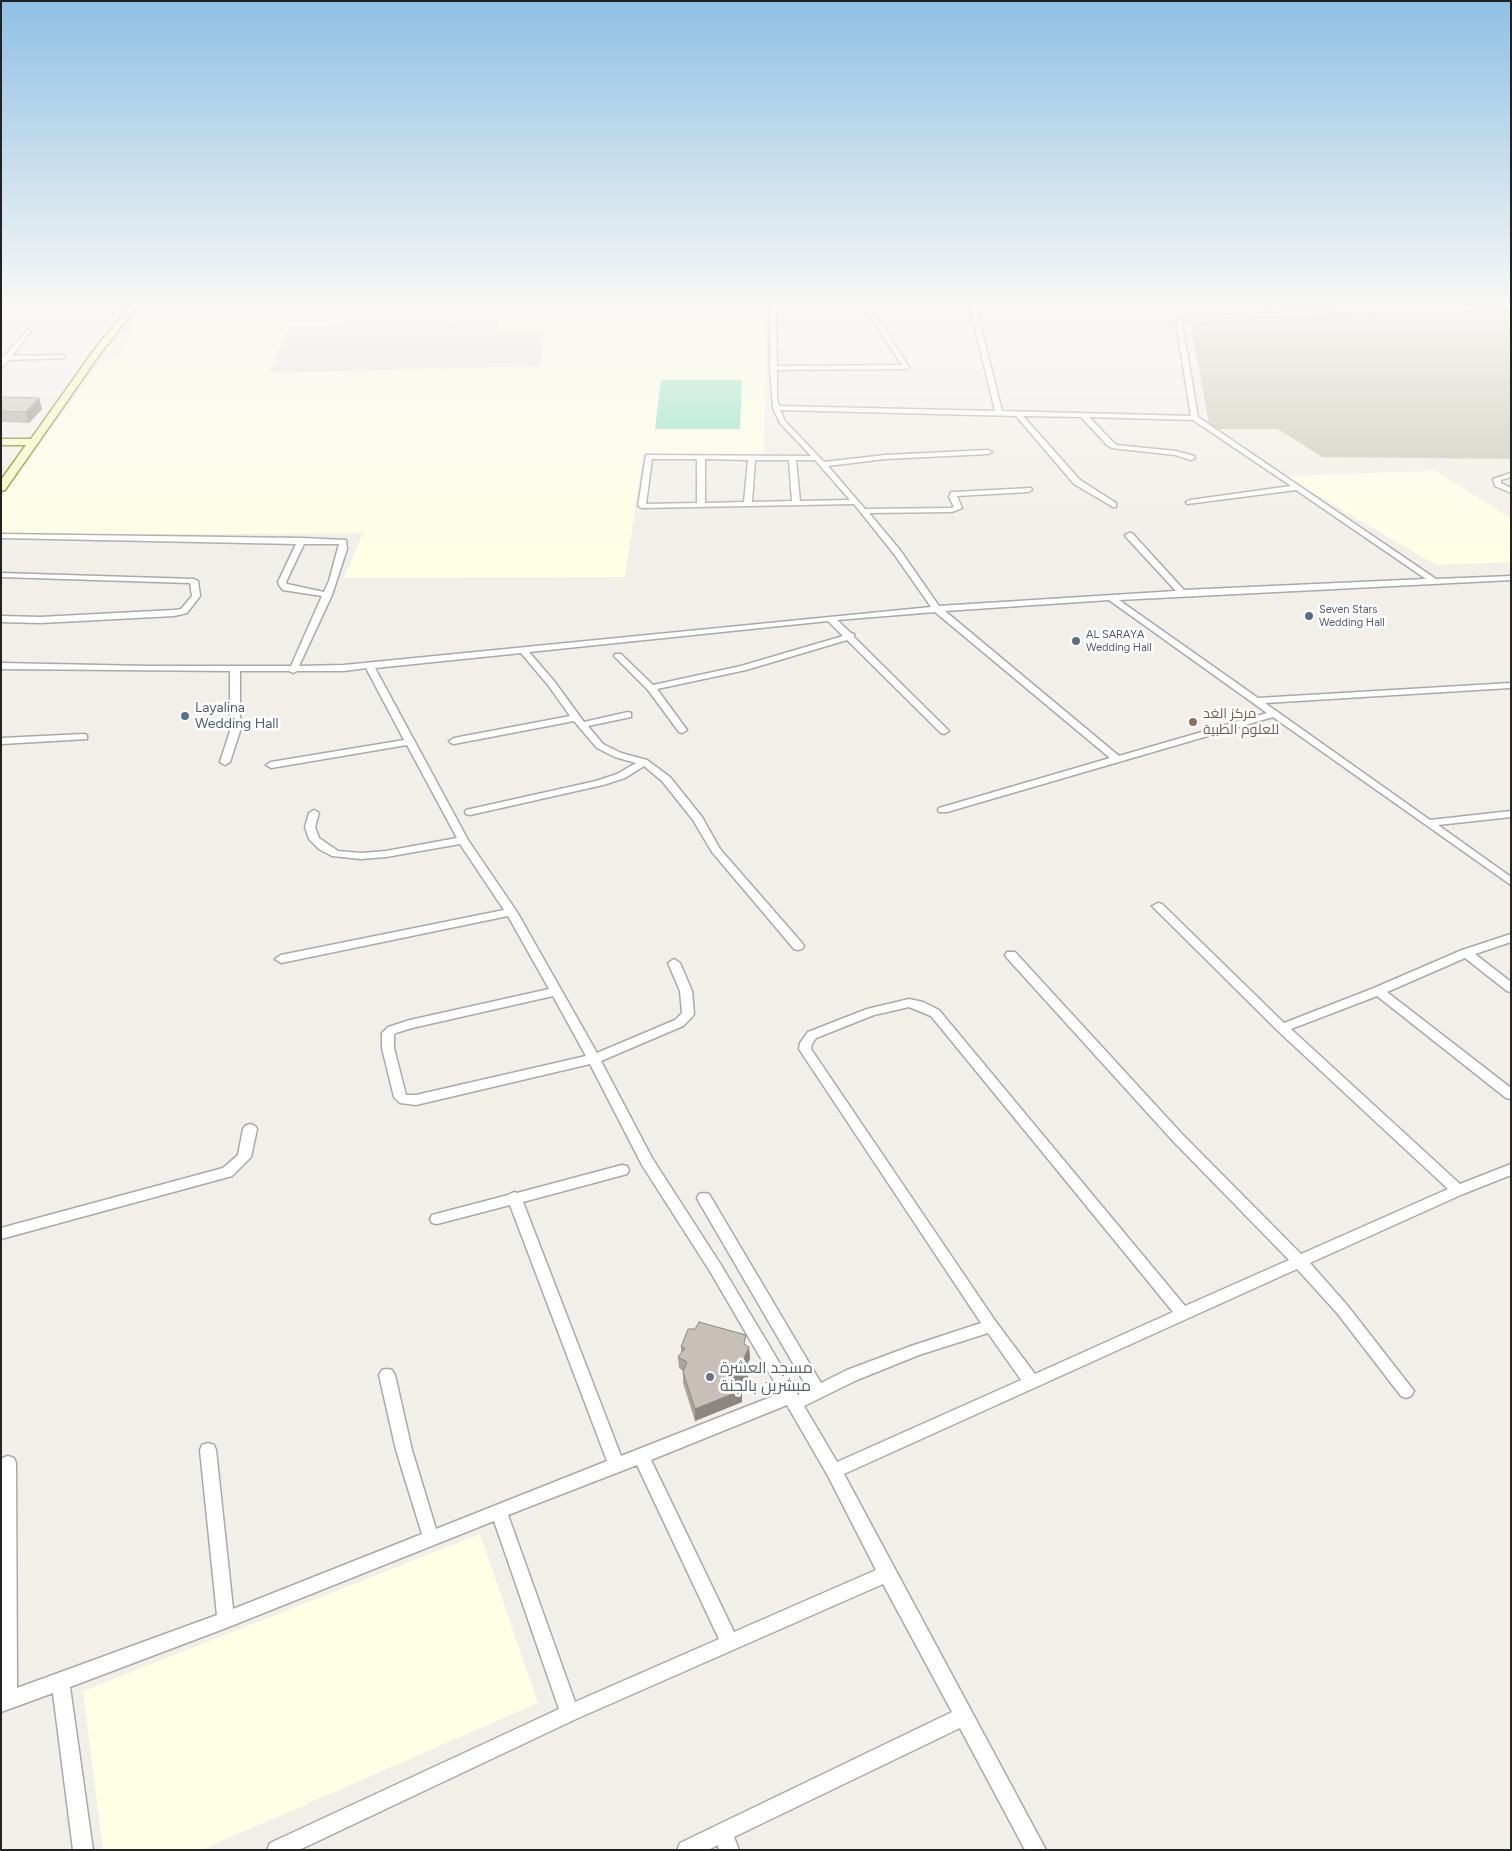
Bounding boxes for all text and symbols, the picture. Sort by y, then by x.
place label: Seven Stars Wedding Hall [1319,603,1385,629]
marker: Seven Stars Wedding Hall [1303,610,1315,622]
place label: AL SARAYA Wedding Hall [1086,628,1152,654]
marker: AL SARAYA Wedding Hall [1070,635,1082,647]
place label: Layalina Wedding Hall [195,700,278,732]
place label: مركز الغد للعلوم الطبية [1203,706,1279,739]
marker: Layalina Wedding Hall [179,710,191,722]
marker: مركز الغد للعلوم الطبية [1187,716,1199,728]
place label: مسجد العشرة مبشرين بالجنة [720,1358,813,1396]
marker: مسجد العشرة مبشرين بالجنة [704,1371,716,1383]

